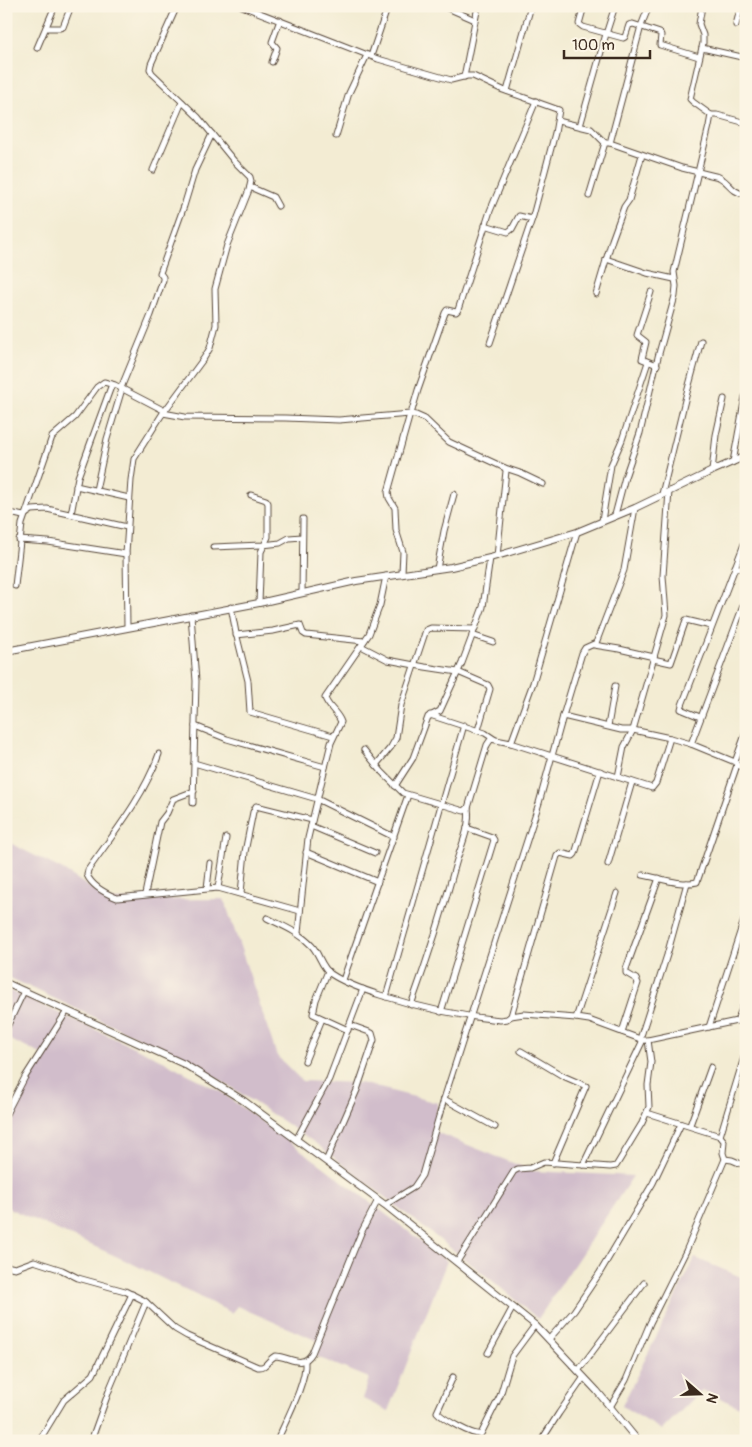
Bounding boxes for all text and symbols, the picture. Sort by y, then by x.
scale bar [564,28,651,60]
text: 100 m [572,36,615,55]
north arrow [674,1370,724,1420]
text: N [702,1391,721,1406]

